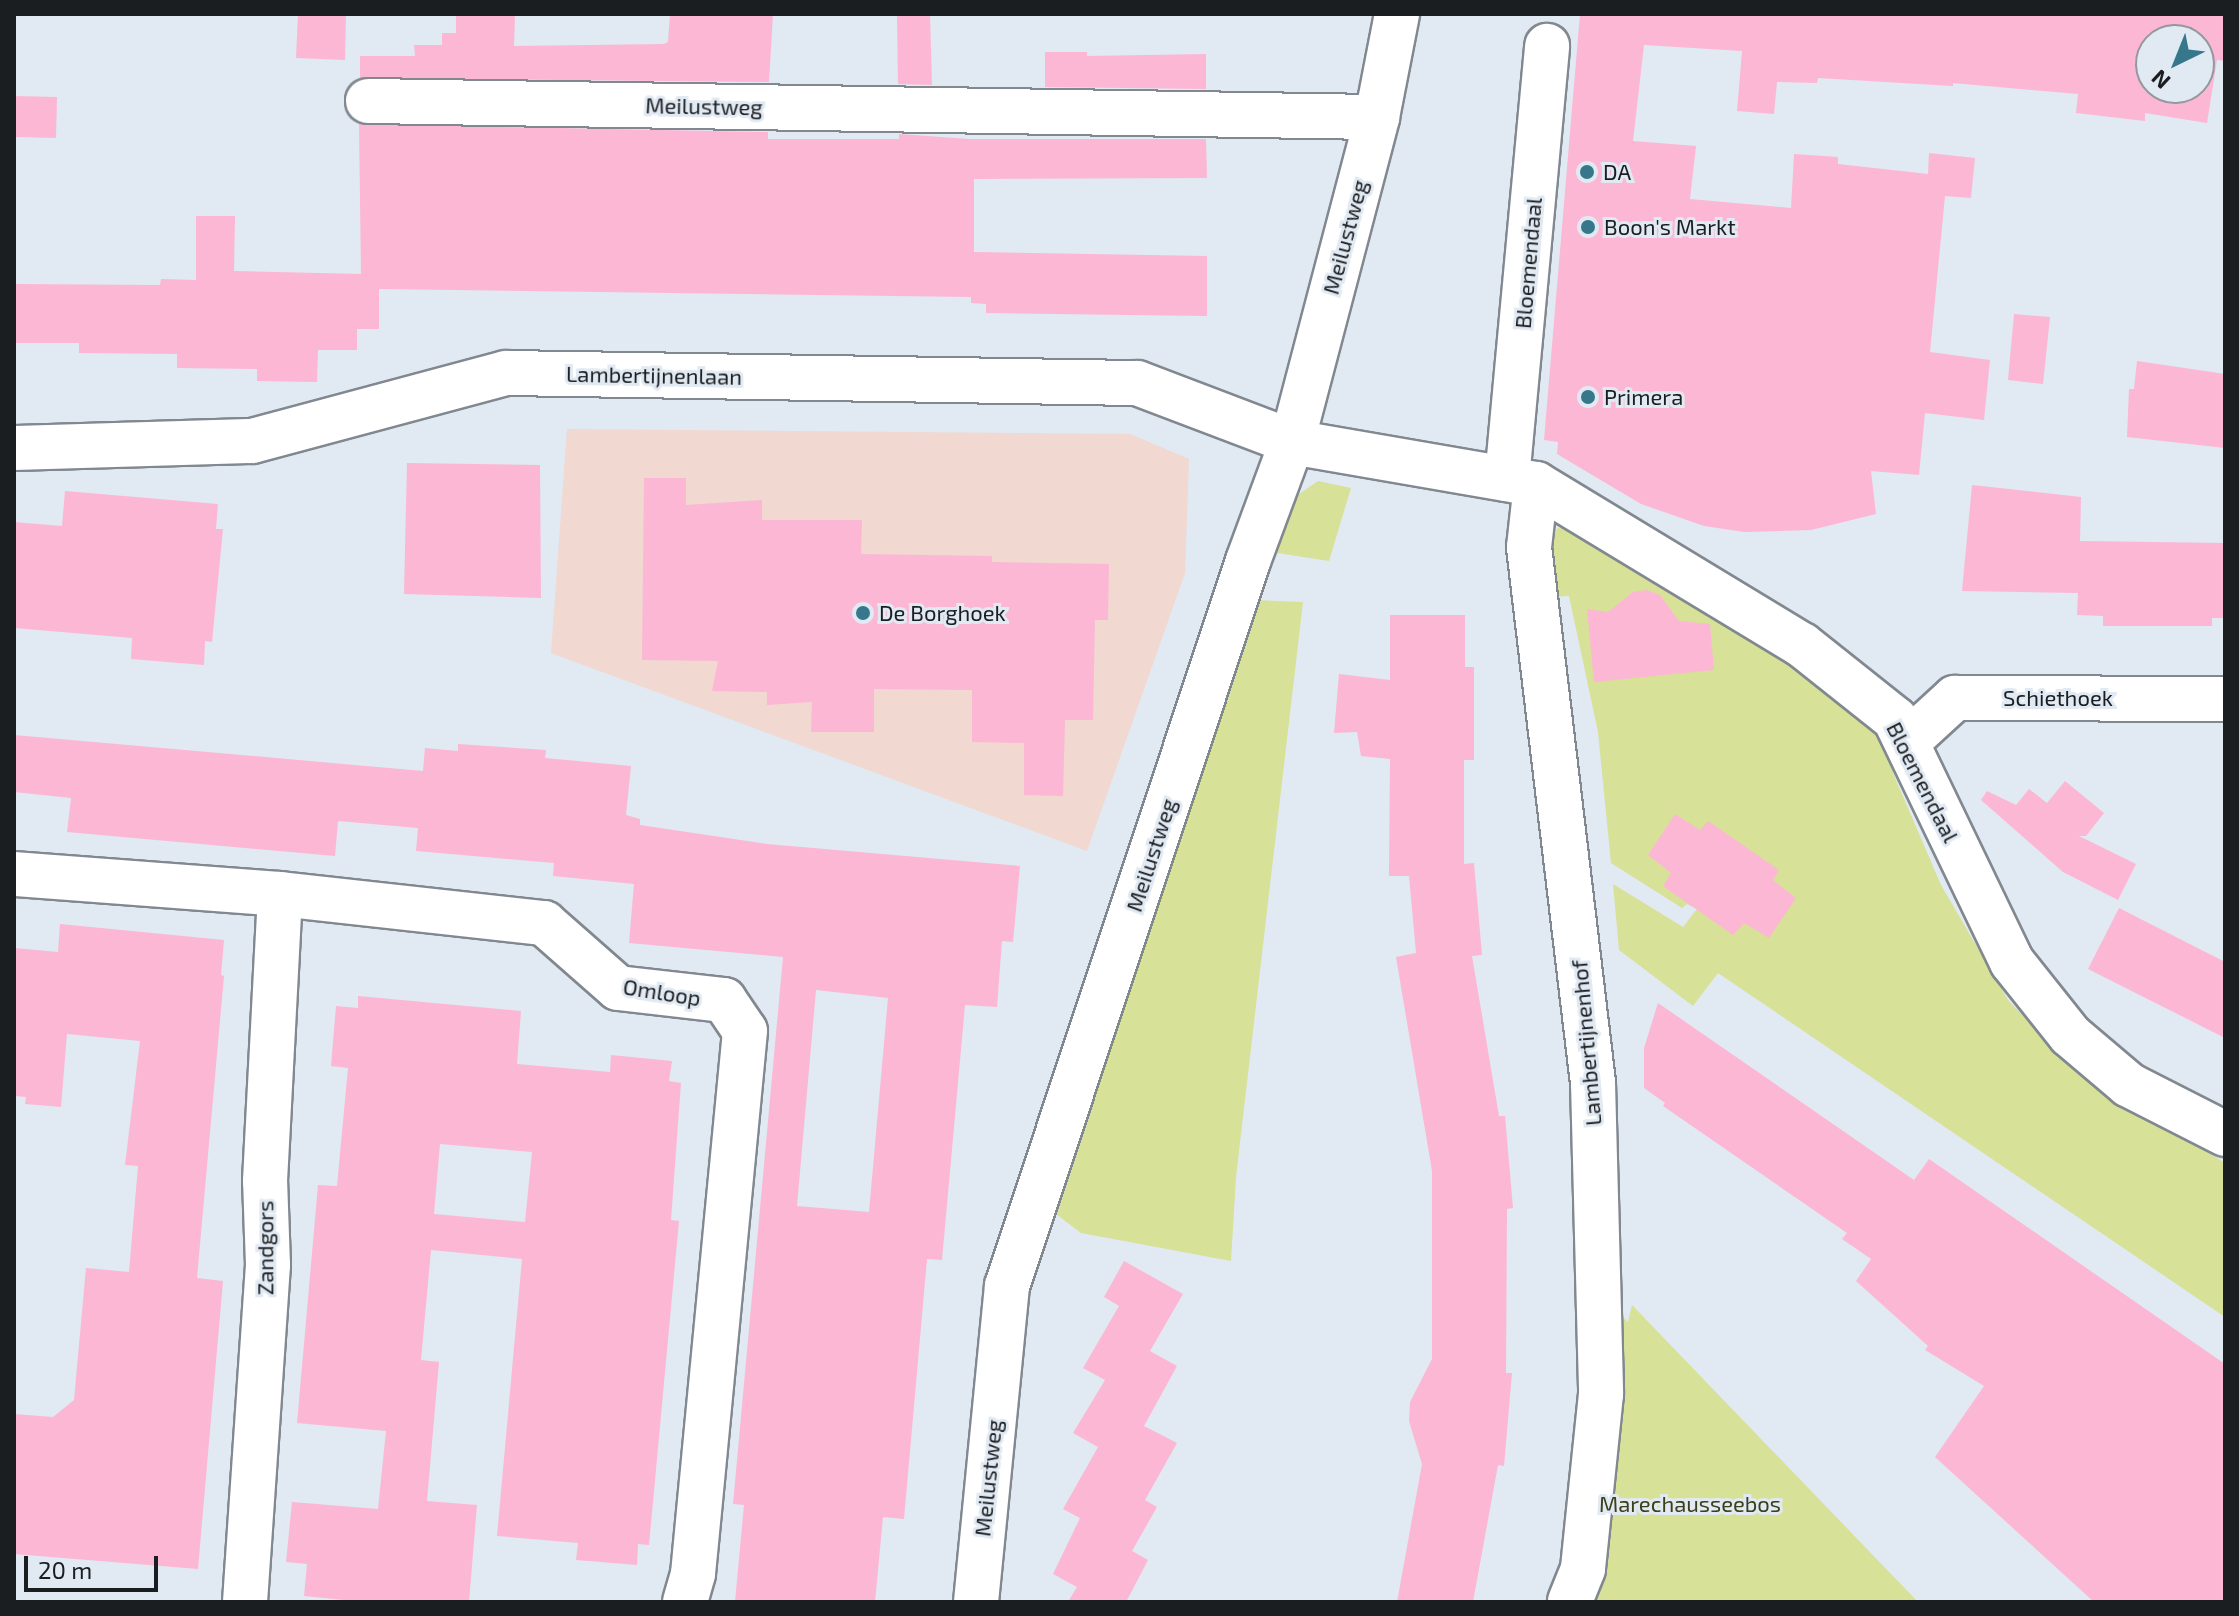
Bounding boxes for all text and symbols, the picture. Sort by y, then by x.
north arrow [2135,24,2215,104]
text: N [2145,65,2175,95]
street label: Meilustweg [645,92,763,120]
place label: DA [1603,159,1631,185]
marker: DA [1578,163,1596,181]
street label: Meilustweg [1317,177,1373,297]
street label: Bloemendaal [1509,196,1547,330]
place label: Boon's Markt [1604,214,1736,240]
marker: Boon's Markt [1579,218,1597,236]
street label: Lambertijnenlaan [566,360,742,390]
place label: Primera [1604,384,1683,410]
marker: Primera [1579,388,1597,406]
place label: De Borghoek [879,600,1006,626]
marker: De Borghoek [854,604,872,622]
street label: Schiethoek [2003,685,2113,711]
street label: Bloemendaal [1881,717,1965,847]
street label: Meilustweg [1120,795,1182,915]
street label: Lambertijnenhof [1566,959,1606,1127]
street label: Omloop [621,973,703,1011]
street label: Zandgors [252,1201,278,1295]
street label: Meilustweg [969,1418,1007,1538]
park label: Marechausseebos [1599,1491,1781,1517]
scale bar [28,1540,162,1590]
text: 20 m [38,1555,92,1584]

